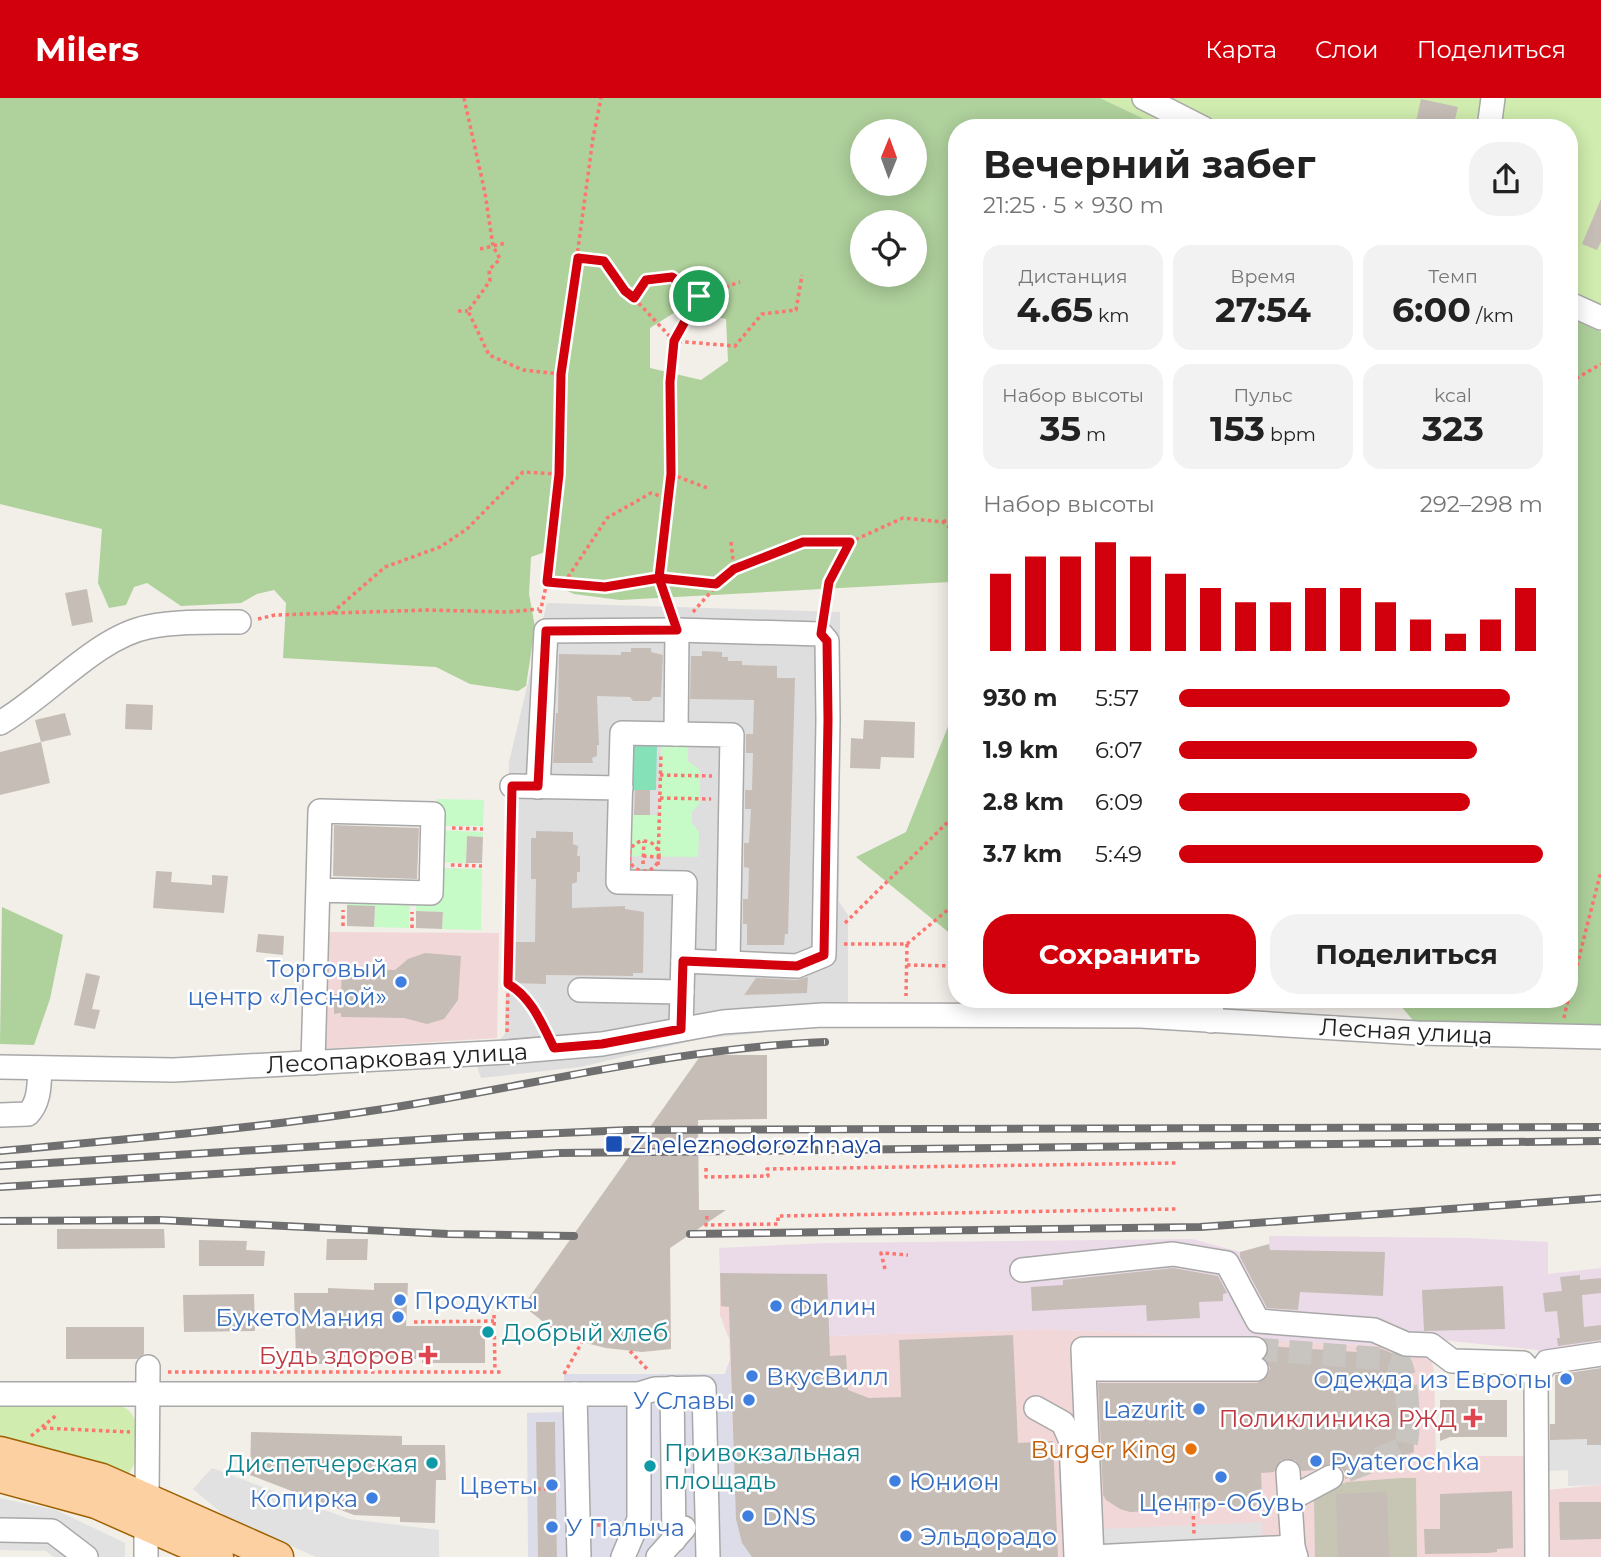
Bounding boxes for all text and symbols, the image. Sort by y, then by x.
text: Milers [35,29,139,69]
text: Карта [1205,35,1277,64]
text: Слои [1315,35,1379,64]
text: Поделиться [1417,35,1566,64]
north arrow [850,119,928,196]
map controls [850,119,927,287]
text: Вечерний забег [983,141,1316,188]
button: share [1469,142,1543,216]
text: 21:25 · 5 × 930 m [983,191,1164,219]
button: locate [850,210,927,287]
text: Дистанция [1018,265,1128,288]
text: Время [1230,265,1296,288]
text: Темп [1428,265,1478,288]
pin [669,266,729,326]
icon: arrive [680,277,718,315]
text: 4.65 [1016,288,1093,331]
text: 27:54 [1215,288,1311,331]
text: 6:00 [1392,288,1471,331]
text: km [1093,304,1130,327]
text: /km [1471,304,1514,327]
text: Набор высоты [1002,384,1144,407]
text: Пульс [1233,384,1293,407]
text: kcal [1434,384,1472,407]
text: 35 [1040,407,1081,450]
text: 153 [1210,407,1265,450]
text: 323 [1422,407,1484,450]
text: m [1081,423,1106,446]
text: bpm [1265,423,1316,446]
text: Набор высоты [983,490,1155,518]
text: 292–298 m [1420,490,1543,518]
text: 930 m [983,684,1057,712]
text: 5:57 [1095,684,1139,712]
text: 1.9 km [983,736,1058,764]
text: 6:07 [1095,736,1142,764]
text: 2.8 km [983,788,1064,816]
text: 6:09 [1095,788,1143,816]
text: 3.7 km [983,840,1062,868]
text: 5:49 [1095,840,1142,868]
button: Сохранить [983,914,1256,994]
button: Поделиться [1270,914,1543,994]
place label: Торговый центр «Лесной» [187,954,387,1011]
marker: Торговый центр «Лесной» [393,974,409,990]
street label: Лесная улица [1319,1012,1493,1050]
street label: Лесопарковая улица [265,1037,529,1079]
place label: Zheleznodorozhnаyа [630,1130,882,1159]
marker: Zheleznodorozhnаyа [604,1134,624,1154]
place label: Продукты [414,1286,538,1315]
marker: Продукты [392,1292,408,1308]
place label: Филин [790,1292,876,1321]
marker: Филин [768,1298,784,1314]
place label: БукетоМания [215,1303,384,1332]
marker: БукетоМания [390,1309,406,1325]
place label: Добрый хлеб [502,1318,668,1347]
marker: Добрый хлеб [480,1324,496,1340]
place label: Будь здоров [259,1341,414,1370]
marker: Будь здоров [420,1347,436,1363]
place label: ВкусВилл [766,1362,889,1391]
place label: Одежда из Европы [1313,1365,1552,1394]
marker: ВкусВилл [744,1368,760,1384]
marker: Одежда из Европы [1558,1371,1574,1387]
place label: У Славы [633,1386,735,1415]
marker: У Славы [741,1392,757,1408]
place label: Lazurit [1103,1395,1185,1424]
marker: Lazurit [1191,1401,1207,1417]
place label: Поликлиника РЖД [1219,1404,1457,1433]
marker: Поликлиника РЖД [1463,1408,1483,1428]
place label: Burger King [1030,1435,1177,1464]
place label: Привокзальная площадь [664,1438,861,1495]
marker: Burger King [1183,1441,1199,1457]
place label: Pyaterochka [1330,1447,1480,1476]
place label: Диспетчерская [226,1449,418,1478]
marker: Pyaterochka [1308,1453,1324,1469]
marker: Диспетчерская [424,1455,440,1471]
marker: Привокзальная площадь [642,1458,658,1474]
place label: Юнион [909,1467,999,1496]
marker: Центр-Обувь [1213,1469,1229,1485]
place label: Цветы [459,1471,538,1500]
marker: Юнион [887,1473,903,1489]
marker: Цветы [544,1477,560,1493]
place label: Копирка [250,1484,358,1513]
place label: Центр-Обувь [1138,1488,1304,1517]
marker: Копирка [364,1490,380,1506]
place label: DNS [762,1502,816,1531]
marker: DNS [740,1508,756,1524]
place label: У Палыча [566,1513,685,1542]
marker: У Палыча [544,1519,560,1535]
place label: Эльдорадо [920,1522,1057,1551]
marker: Эльдорадо [898,1528,914,1544]

